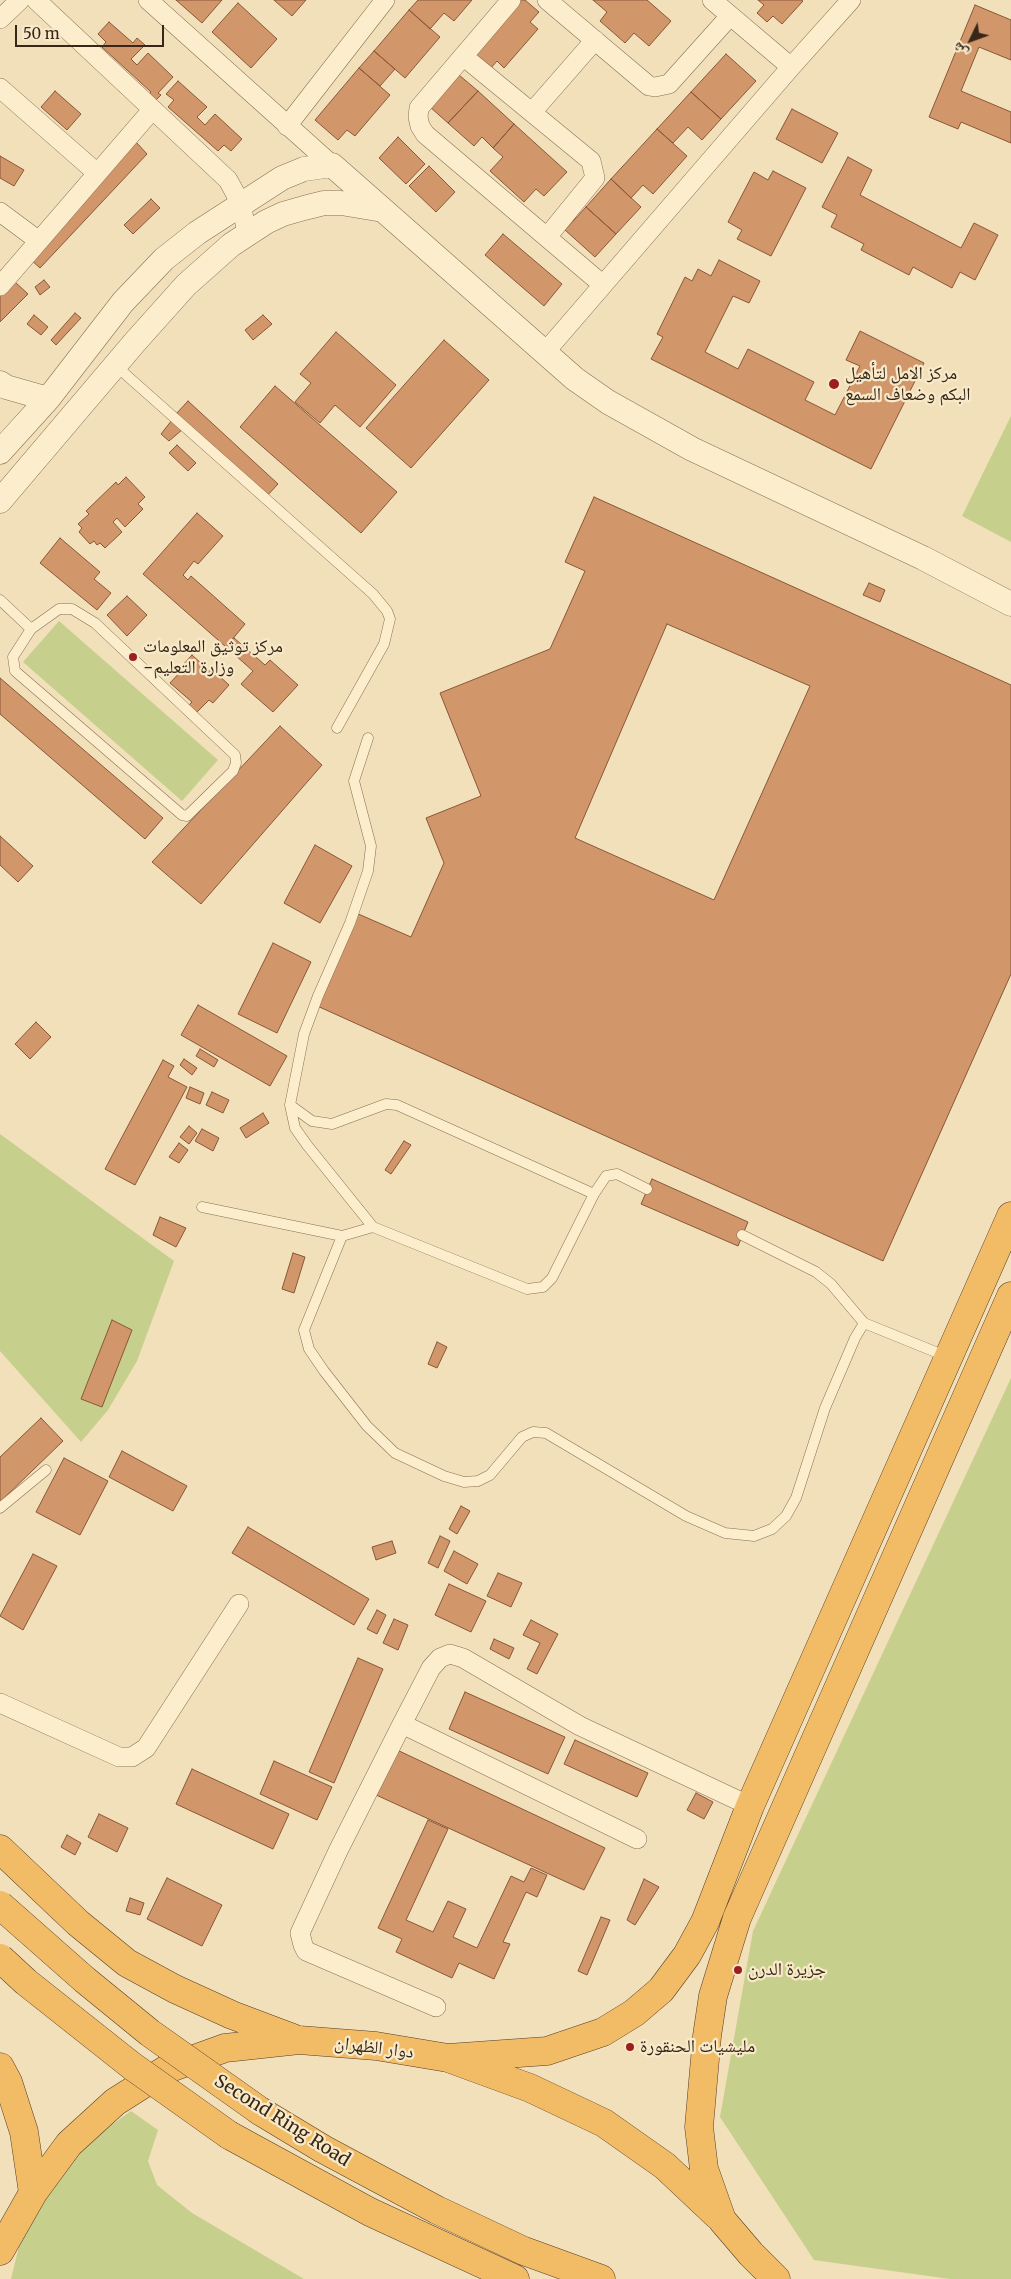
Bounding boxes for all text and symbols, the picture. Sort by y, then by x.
scale bar [18,15,166,47]
north arrow [946,15,996,65]
text: 50 m [23,24,60,43]
text: ش [948,38,972,62]
place label: مركز الامل لتأهيل البكم وضعاف السمع [845,363,971,406]
marker: مركز الامل لتأهيل البكم وضعاف السمع [827,377,841,391]
place label: مركز توثيق المعلومات -وزارة التعليم [143,636,283,679]
marker: مركز توثيق المعلومات -وزارة التعليم [127,651,139,663]
place label: جزيرة الدرن [748,1959,826,1981]
marker: جزيرة الدرن [732,1964,744,1976]
street label: دوار الظهران [333,2032,415,2064]
place label: مليشيات الحنقورة [640,2036,755,2058]
marker: مليشيات الحنقورة [624,2041,636,2053]
street label: Second Ring Road [210,2070,354,2172]

